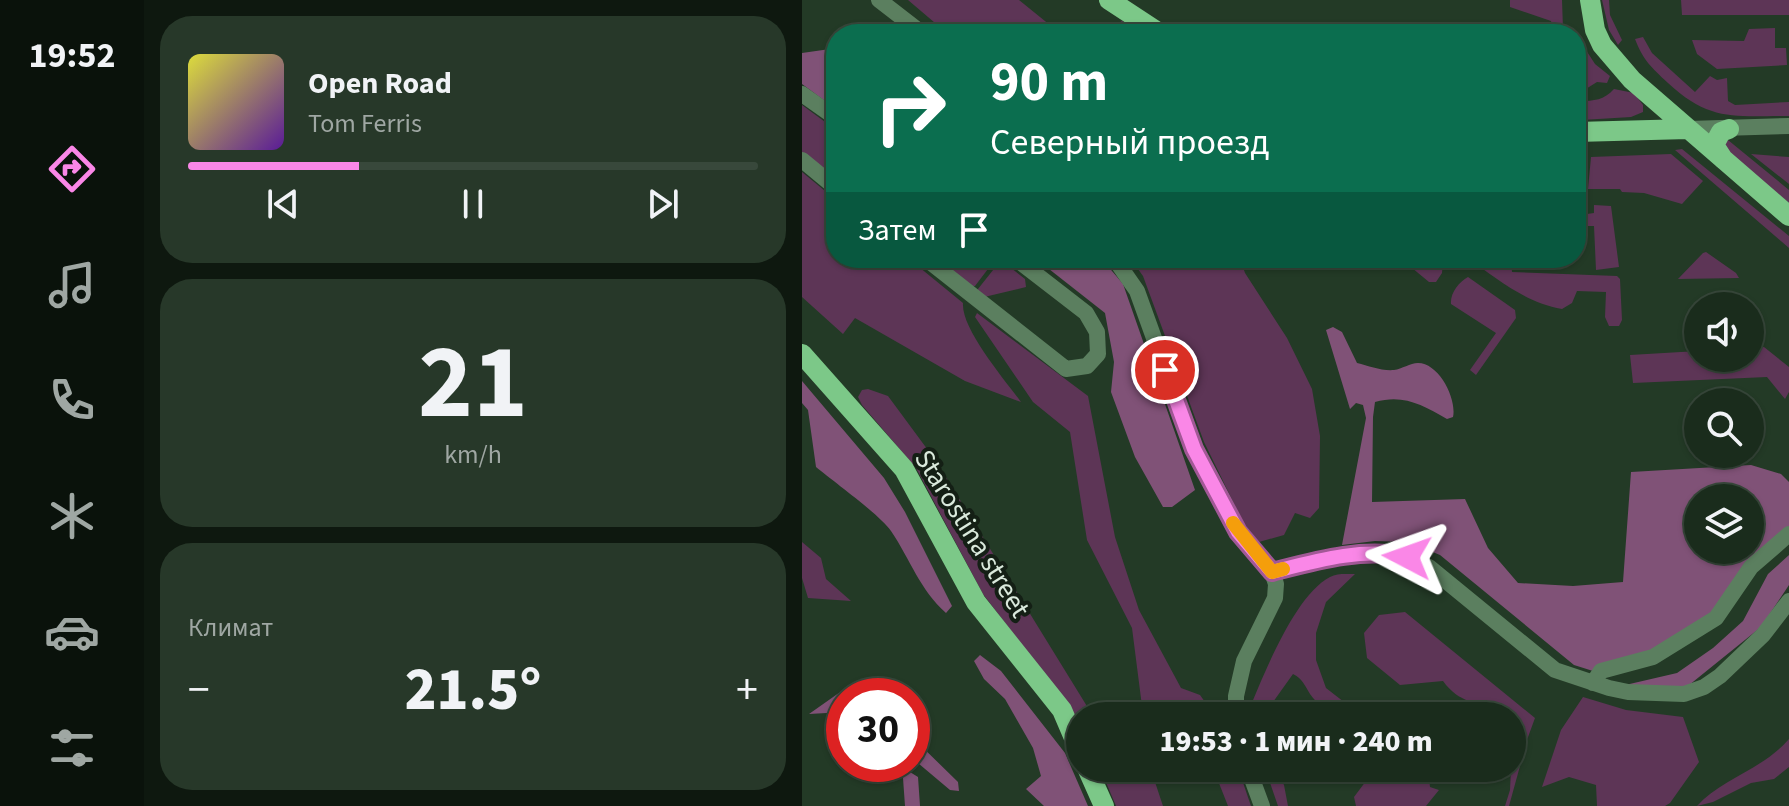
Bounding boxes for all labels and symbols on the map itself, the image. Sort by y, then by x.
pin [1131,336,1199,404]
street label: Starostina street [904,442,1040,626]
position arrow [1365,515,1449,599]
speed limit sign: 30 [826,678,930,782]

